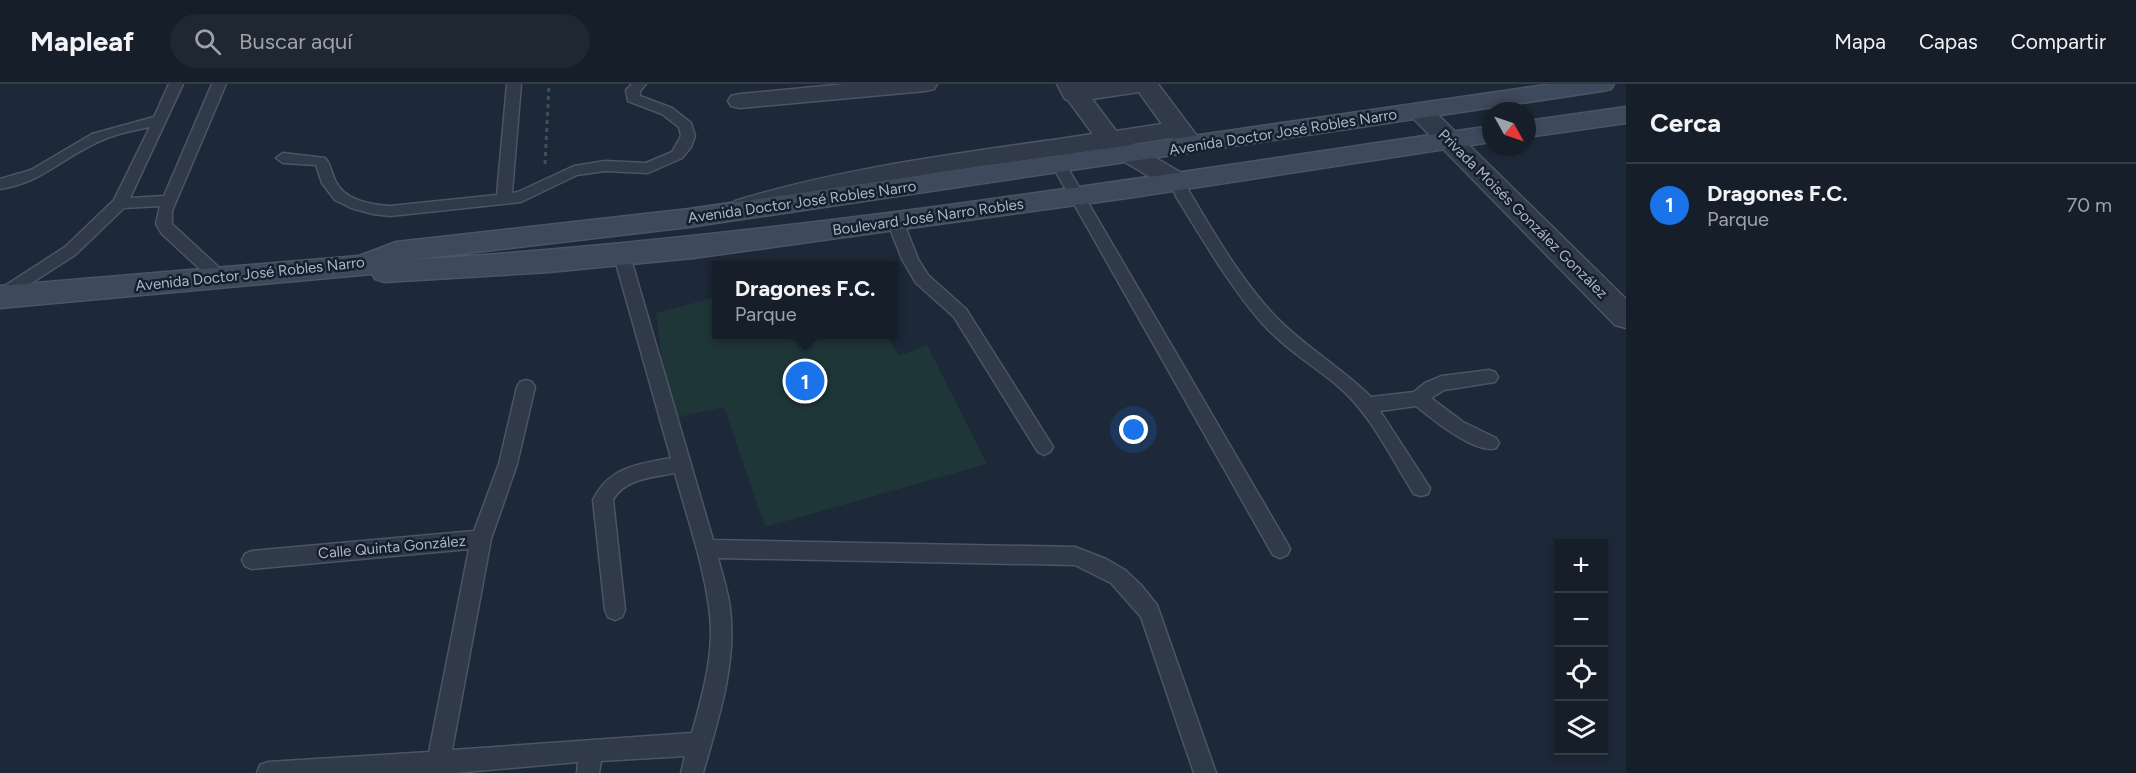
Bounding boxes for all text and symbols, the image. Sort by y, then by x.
search box [170,14,590,68]
text: Mapleaf [30,24,134,58]
icon: search [191,25,224,58]
text: Buscar aquí [239,28,352,55]
text: Mapa [1834,29,1886,54]
text: Capas [1919,29,1978,54]
text: Compartir [2011,29,2106,54]
north arrow [1482,102,1536,156]
street label: Avenida Doctor José Robles Narro [1168,105,1399,159]
text: Cerca [1650,107,1721,139]
street label: Privada Moisés González González [1435,126,1611,302]
street label: Avenida Doctor José Robles Narro [687,177,918,227]
text: Dragones F.C. [1707,180,1848,207]
text: 1 [1665,193,1674,217]
text: 70 m [2066,193,2112,217]
street label: Boulevard José Narro Robles [831,195,1025,239]
text: Parque [1707,207,1769,231]
street label: Avenida Doctor José Robles Narro [134,253,366,295]
popup [712,261,898,339]
text: Dragones F.C. [735,275,875,302]
text: Parque [735,302,797,326]
pin: 1 [786,358,824,404]
your location [1119,415,1148,444]
street label: Calle Quinta González [317,532,467,562]
map controls [1554,539,1608,755]
button: + [1554,539,1608,593]
button: − [1554,593,1608,647]
button: locate [1554,647,1608,701]
button: layers [1554,701,1608,755]

